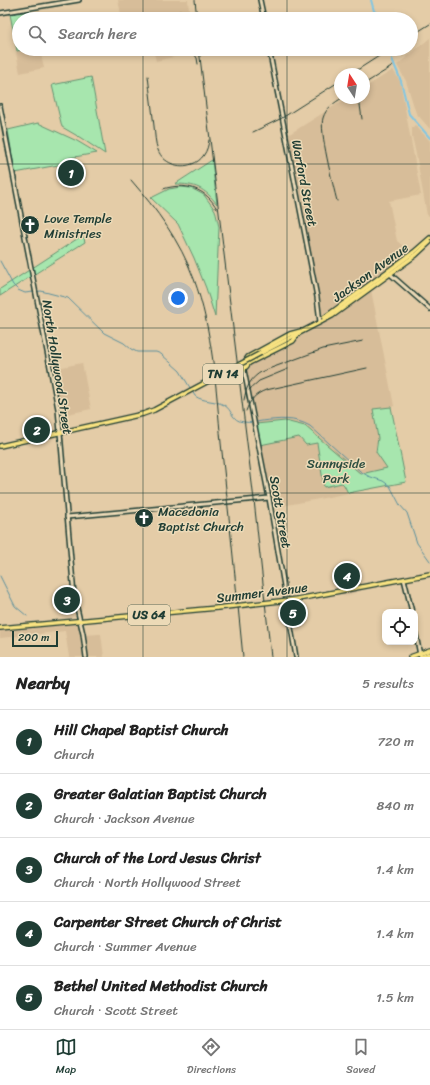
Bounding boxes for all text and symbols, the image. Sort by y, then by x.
search box [12,12,418,56]
text: Search here [58,21,137,47]
icon: search [26,23,48,45]
north arrow [334,68,370,104]
street label: Warford Street [285,138,324,229]
pin: 1 [58,158,84,188]
place label: Love Temple Ministries [44,207,112,245]
church icon: Love Temple Ministries [19,214,41,236]
street label: Jackson Avenue [326,237,414,309]
your location [168,288,188,308]
street label: North Hollywood Street [35,298,80,437]
road number: TN 14 [203,364,243,384]
pin: 2 [24,415,50,445]
park label: Sunnyside Park [307,452,365,490]
street label: Scott Street [263,474,298,550]
place label: Macedonia Baptist Church [158,500,244,538]
church icon: Macedonia Baptist Church [133,507,155,529]
pin: 4 [334,561,360,591]
street label: Summer Avenue [215,575,309,610]
pin: 3 [54,585,80,615]
pin: 5 [280,598,306,628]
road number: US 64 [128,605,170,625]
map controls [382,609,418,645]
button: locate [382,609,418,645]
text: 200 m [18,628,50,647]
scale bar [12,629,58,648]
text: Nearby [16,668,70,698]
text: 5 results [362,672,414,695]
text: Hill Chapel Baptist Church [54,717,229,743]
text: 1 [26,730,32,753]
text: 720 m [377,730,414,753]
text: Church [54,743,95,766]
text: Greater Galatian Baptist Church [54,781,267,807]
text: 2 [25,794,33,817]
text: 840 m [376,794,414,817]
text: Church · Jackson Avenue [54,807,195,830]
text: Church of the Lord Jesus Christ [54,845,261,871]
text: 3 [25,858,33,881]
text: 1.4 km [376,858,414,881]
text: Church · North Hollywood Street [54,871,241,894]
text: Carpenter Street Church of Christ [54,909,282,935]
text: 4 [25,922,33,945]
text: 1.4 km [376,922,414,945]
text: Church · Summer Avenue [54,935,197,958]
text: Bethel United Methodist Church [54,973,268,999]
text: 5 [25,986,33,1009]
text: 1.5 km [376,986,414,1009]
text: Church · Scott Street [54,999,178,1022]
tab: Map [55,1036,77,1079]
tab: Directions [187,1036,236,1079]
tab: Saved [346,1036,375,1079]

